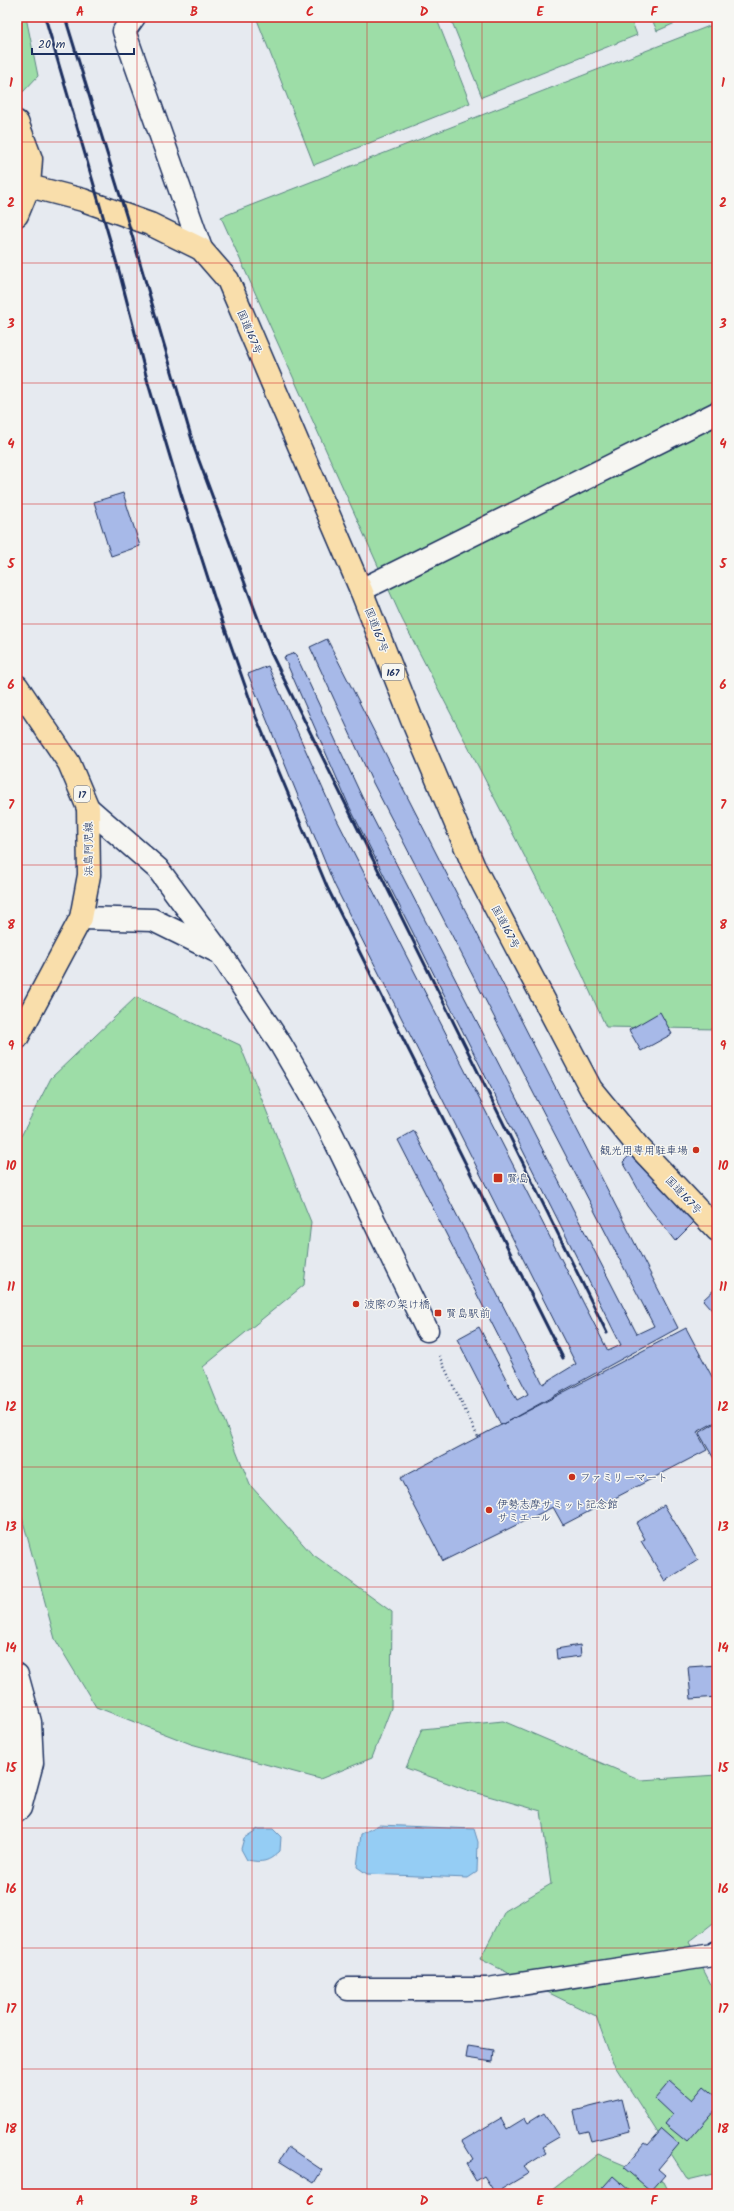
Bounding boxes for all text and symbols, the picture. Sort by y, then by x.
text: A [76,2,84,23]
text: B [190,2,198,23]
text: C [306,2,314,23]
text: D [420,2,429,23]
text: E [536,2,544,23]
text: F [650,2,658,23]
scale bar [32,30,134,56]
text: 20 m [38,35,66,54]
text: 1 [9,73,13,94]
text: 1 [721,73,725,94]
text: 2 [7,193,15,214]
text: 2 [719,193,727,214]
street label: 国道167号 [231,307,267,358]
text: 3 [6,314,15,335]
text: 3 [718,314,727,335]
text: 4 [7,434,15,455]
text: 4 [719,434,727,455]
text: 5 [7,554,16,575]
text: 5 [719,554,728,575]
street label: 国道167号 [359,605,393,656]
road number: 167 [382,664,404,680]
text: 6 [7,675,15,696]
text: 6 [719,675,727,696]
road number: 17 [74,786,90,802]
text: 7 [8,795,15,816]
text: 7 [720,795,727,816]
street label: 浜島阿児線 [80,822,98,877]
street label: 国道167号 [486,902,524,953]
text: 8 [7,915,15,936]
text: 8 [719,915,727,936]
text: 9 [8,1036,15,1057]
text: 9 [720,1036,727,1057]
place label: 観光用専用駐車場 [600,1142,688,1160]
marker: 観光用専用駐車場 [691,1145,701,1155]
text: 10 [6,1156,17,1177]
text: 10 [718,1156,729,1177]
place label: 賢島 [507,1170,529,1188]
marker: 賢島 [492,1172,504,1184]
street label: 国道167号 [660,1172,706,1219]
text: 11 [7,1277,15,1298]
text: 11 [719,1277,727,1298]
place label: 波際の架け橋 [364,1296,430,1314]
marker: 波際の架け橋 [351,1299,361,1309]
place label: 賢島駅前 [446,1305,490,1323]
marker: 賢島駅前 [433,1308,443,1318]
text: 12 [5,1397,17,1418]
text: 12 [717,1397,729,1418]
place label: ファミリーマート [580,1469,668,1487]
marker: ファミリーマート [567,1472,577,1482]
place label: 伊勢志摩サミット記念館 サミエール [497,1496,618,1527]
marker: 伊勢志摩サミット記念館 サミエール [484,1505,494,1515]
text: 13 [5,1517,17,1538]
text: 13 [717,1517,729,1538]
text: 14 [5,1638,17,1659]
text: 14 [717,1638,729,1659]
text: 15 [6,1758,18,1779]
text: 15 [718,1758,730,1779]
text: 16 [6,1879,16,1900]
text: 16 [718,1879,728,1900]
text: 17 [6,1999,17,2020]
text: 17 [718,1999,729,2020]
text: 18 [5,2119,17,2140]
text: 18 [717,2119,729,2140]
text: A [76,2191,84,2211]
text: B [190,2191,198,2211]
text: C [306,2191,314,2211]
text: D [420,2191,429,2211]
text: E [536,2191,544,2211]
text: F [650,2191,658,2211]

